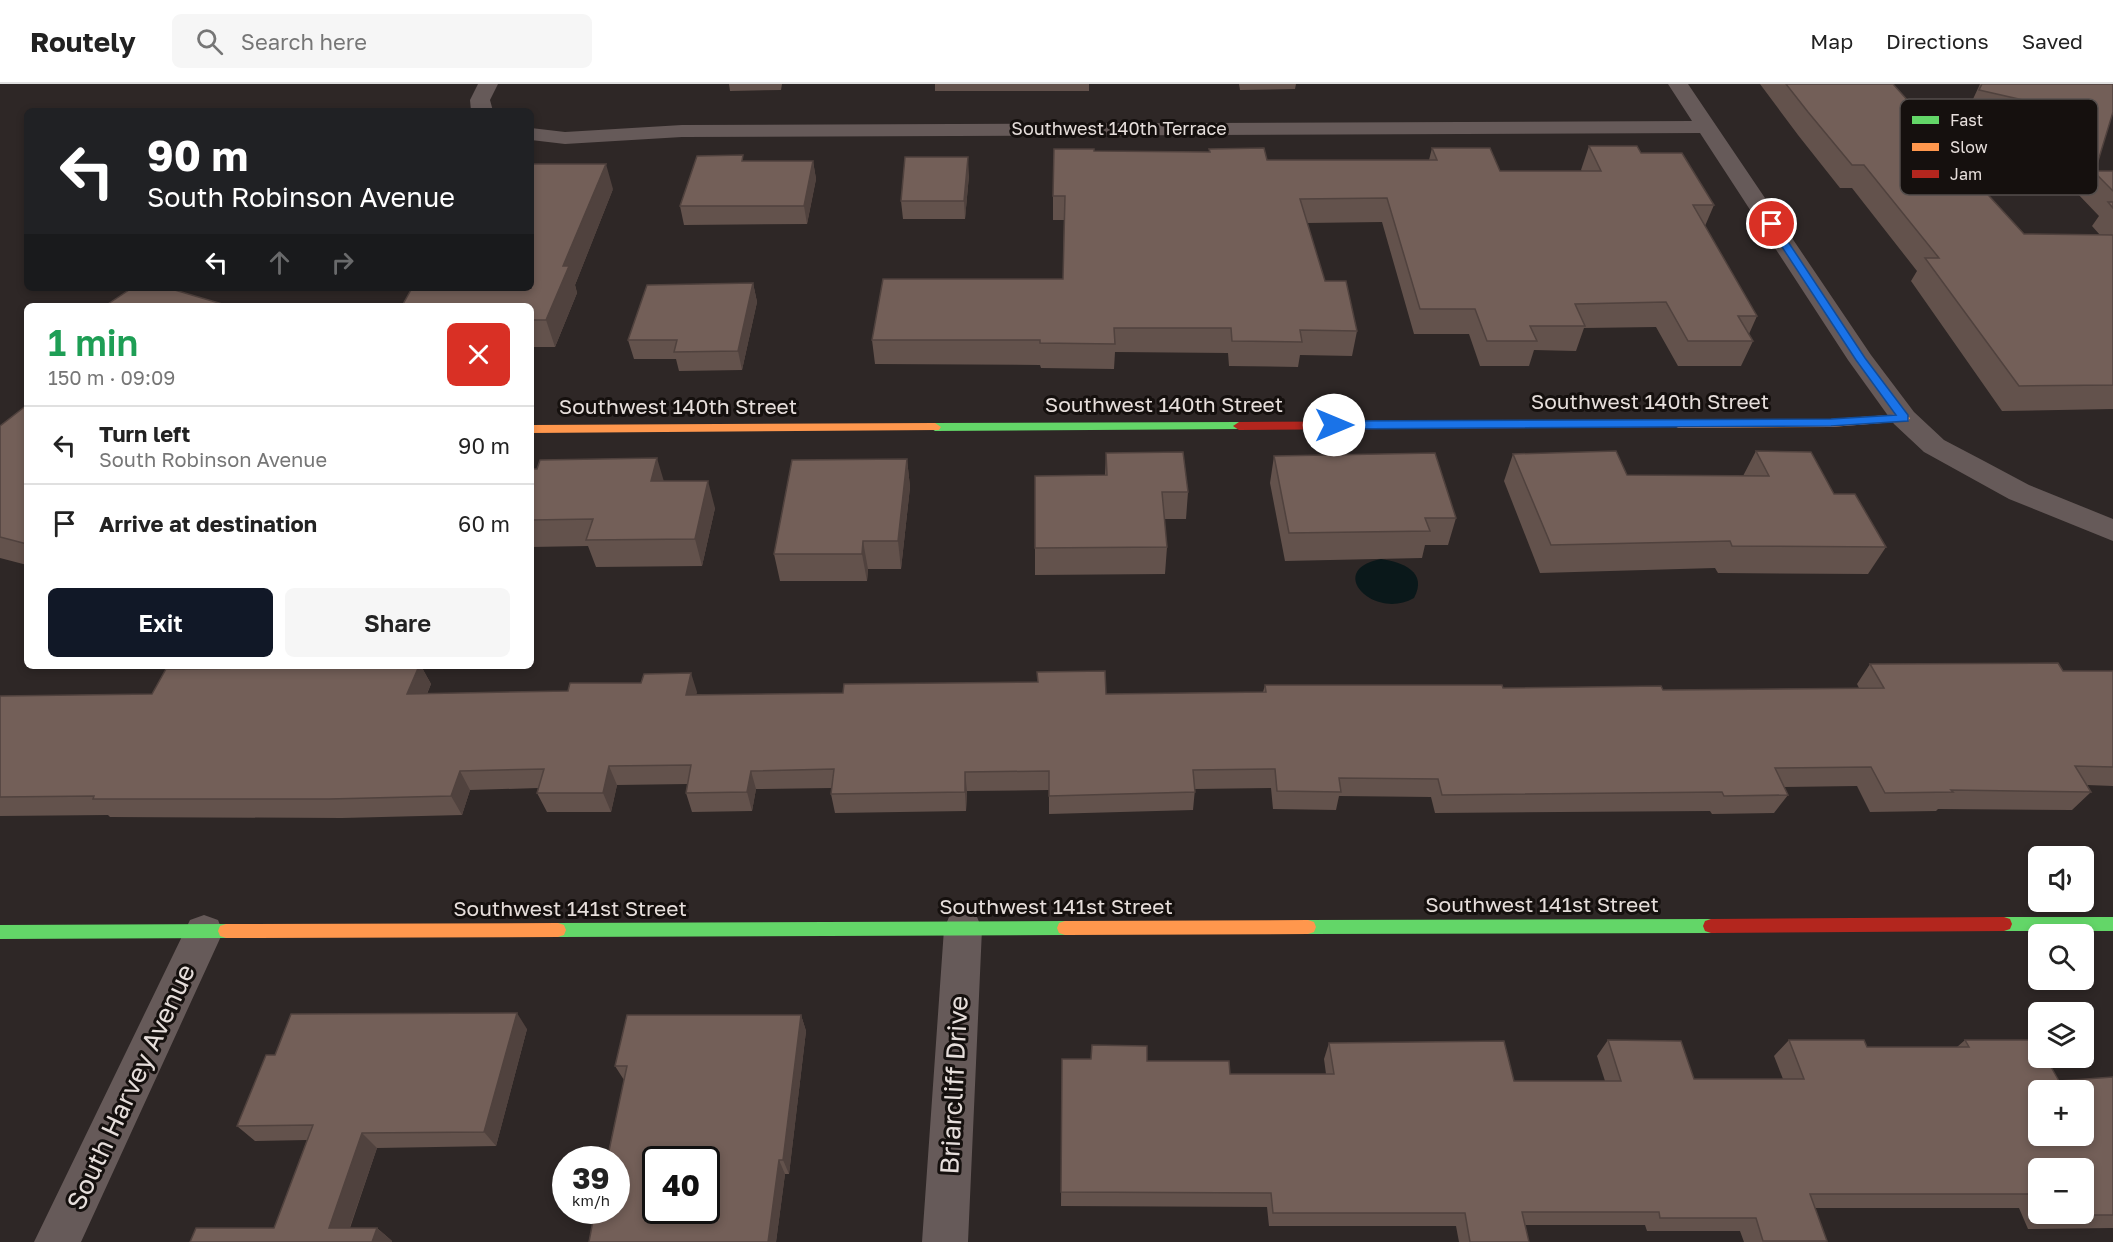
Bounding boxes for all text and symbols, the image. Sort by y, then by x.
search box [172,14,592,68]
text: Routely [30,25,136,58]
icon: search [193,25,226,58]
text: Search here [241,28,367,55]
text: Map [1810,28,1853,54]
text: Directions [1886,28,1989,54]
text: Saved [2022,28,2083,54]
legend [1900,99,2098,195]
text: Fast [1950,110,1983,130]
street label: Southwest 140th Terrace [1011,117,1227,139]
text: 90 m [147,130,248,180]
icon: left [48,132,126,210]
text: Slow [1950,137,1988,157]
text: Jam [1950,164,1982,184]
text: South Robinson Avenue [147,181,455,213]
pin [1746,198,1797,249]
icon: arrive [1755,207,1788,240]
icon: left [200,246,233,279]
icon: ahead [263,246,296,279]
icon: right [326,246,359,279]
text: 1 min [48,321,138,364]
button: close [447,323,510,386]
text: 150 m · 09:09 [48,365,175,389]
street label: Southwest 140th Street [1531,388,1769,414]
street label: Southwest 140th Street [1045,391,1283,417]
street label: Southwest 140th Street [559,393,797,419]
position arrow [1302,393,1366,457]
text: Turn left [99,420,190,447]
icon: left [48,429,81,462]
text: 90 m [458,432,510,459]
text: South Robinson Avenue [99,447,327,471]
icon: arrive [48,507,81,540]
text: Arrive at destination [99,510,317,537]
text: 60 m [458,510,510,537]
button: Exit [48,588,273,657]
button: Share [285,588,510,657]
map controls [2028,846,2094,1224]
button: sound [2028,846,2094,912]
street label: Southwest 141st Street [1425,891,1659,917]
street label: Southwest 141st Street [939,893,1173,919]
street label: Southwest 141st Street [453,895,687,921]
button: search [2028,924,2094,990]
street label: South Harvey Avenue [60,959,201,1215]
street label: Briarcliff Drive [933,995,974,1175]
button: layers [2028,1002,2094,1068]
button: + [2028,1080,2094,1146]
speed limit sign: 40 [642,1146,720,1224]
button: − [2028,1158,2094,1224]
text: 39 [572,1160,610,1196]
text: km/h [572,1191,610,1209]

